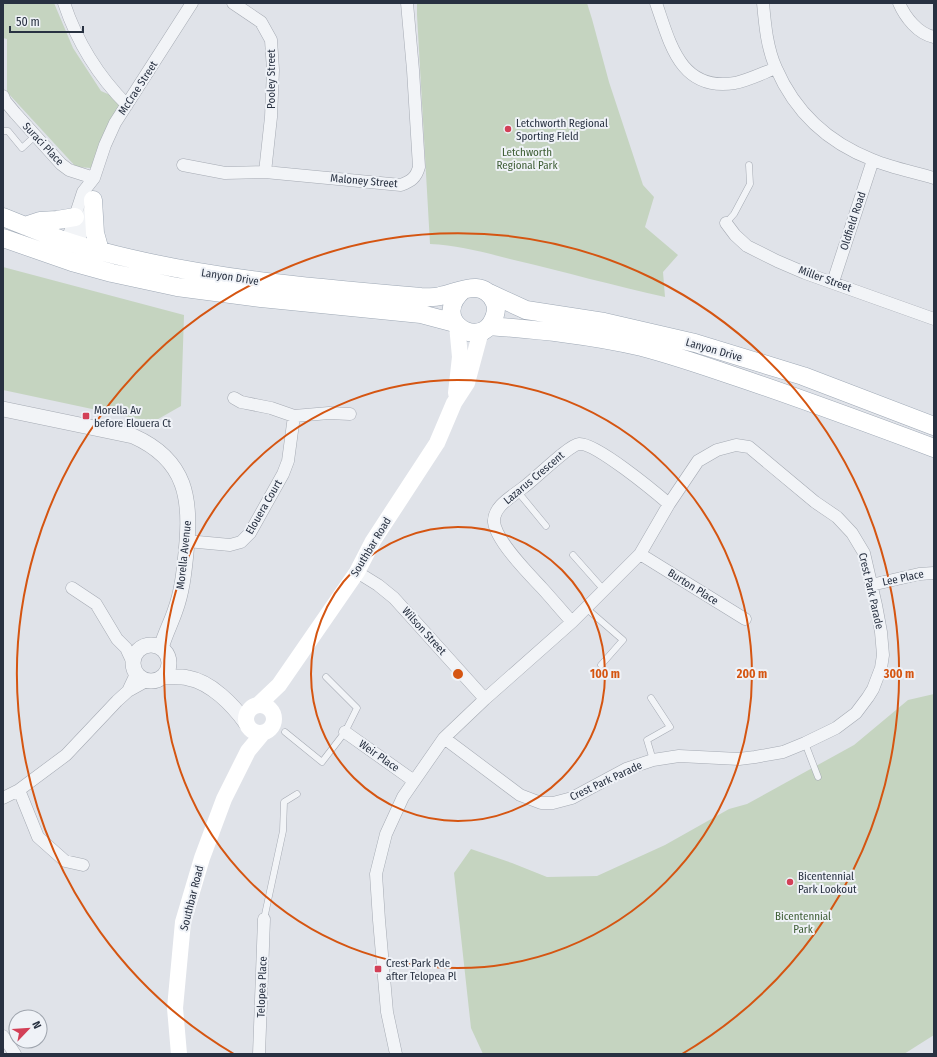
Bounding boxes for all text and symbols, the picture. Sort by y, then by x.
scale bar [10,8,83,34]
text: 50 m [16,15,40,29]
street label: Pooley Street [265,49,278,109]
street label: McCrae Street [116,58,161,118]
place label: Letchworth Regional Sporting FIeld [516,117,608,143]
street label: Suraci Place [20,120,66,168]
marker: Letchworth Regional Sporting FIeld [503,124,513,134]
park label: Letchworth Regional Park [496,146,558,172]
street label: Maloney Street [330,172,399,190]
street label: Oldfield Road [837,190,869,252]
street label: Miller Street [797,263,854,295]
street label: Lanyon Drive [200,266,260,288]
street label: Lanyon Drive [684,336,744,364]
place label: Morella Av before Elouera Ct [94,404,172,430]
marker: Morella Av before Elouera Ct [81,411,91,421]
street label: Lazarus Crescent [501,449,567,507]
street label: Elouera Court [243,477,285,537]
street label: Southbar Road [348,515,394,579]
street label: Morella Avenue [174,520,194,590]
street label: Crest Park Parade [856,551,886,631]
street label: Burton Place [665,566,721,608]
street label: Lee Place [881,567,925,589]
street label: Wilson Street [399,604,449,658]
centre of rings [451,667,465,681]
text: 100 m [590,667,620,681]
text: 200 m [736,667,767,681]
text: 300 m [883,667,914,681]
street label: Weir Place [356,737,402,775]
street label: Crest Park Parade [568,759,644,803]
street label: Southbar Road [178,864,206,932]
place label: Bicentennial Park Lookout [798,870,857,896]
marker: Bicentennial Park Lookout [785,877,795,887]
park label: Bicentennial Park [775,910,831,936]
street label: Telopea Place [254,956,270,1018]
place label: Crest Park Pde after Telopea Pl [386,957,456,983]
marker: Crest Park Pde after Telopea Pl [373,964,383,974]
north arrow [8,1009,48,1049]
text: N [29,1019,44,1031]

